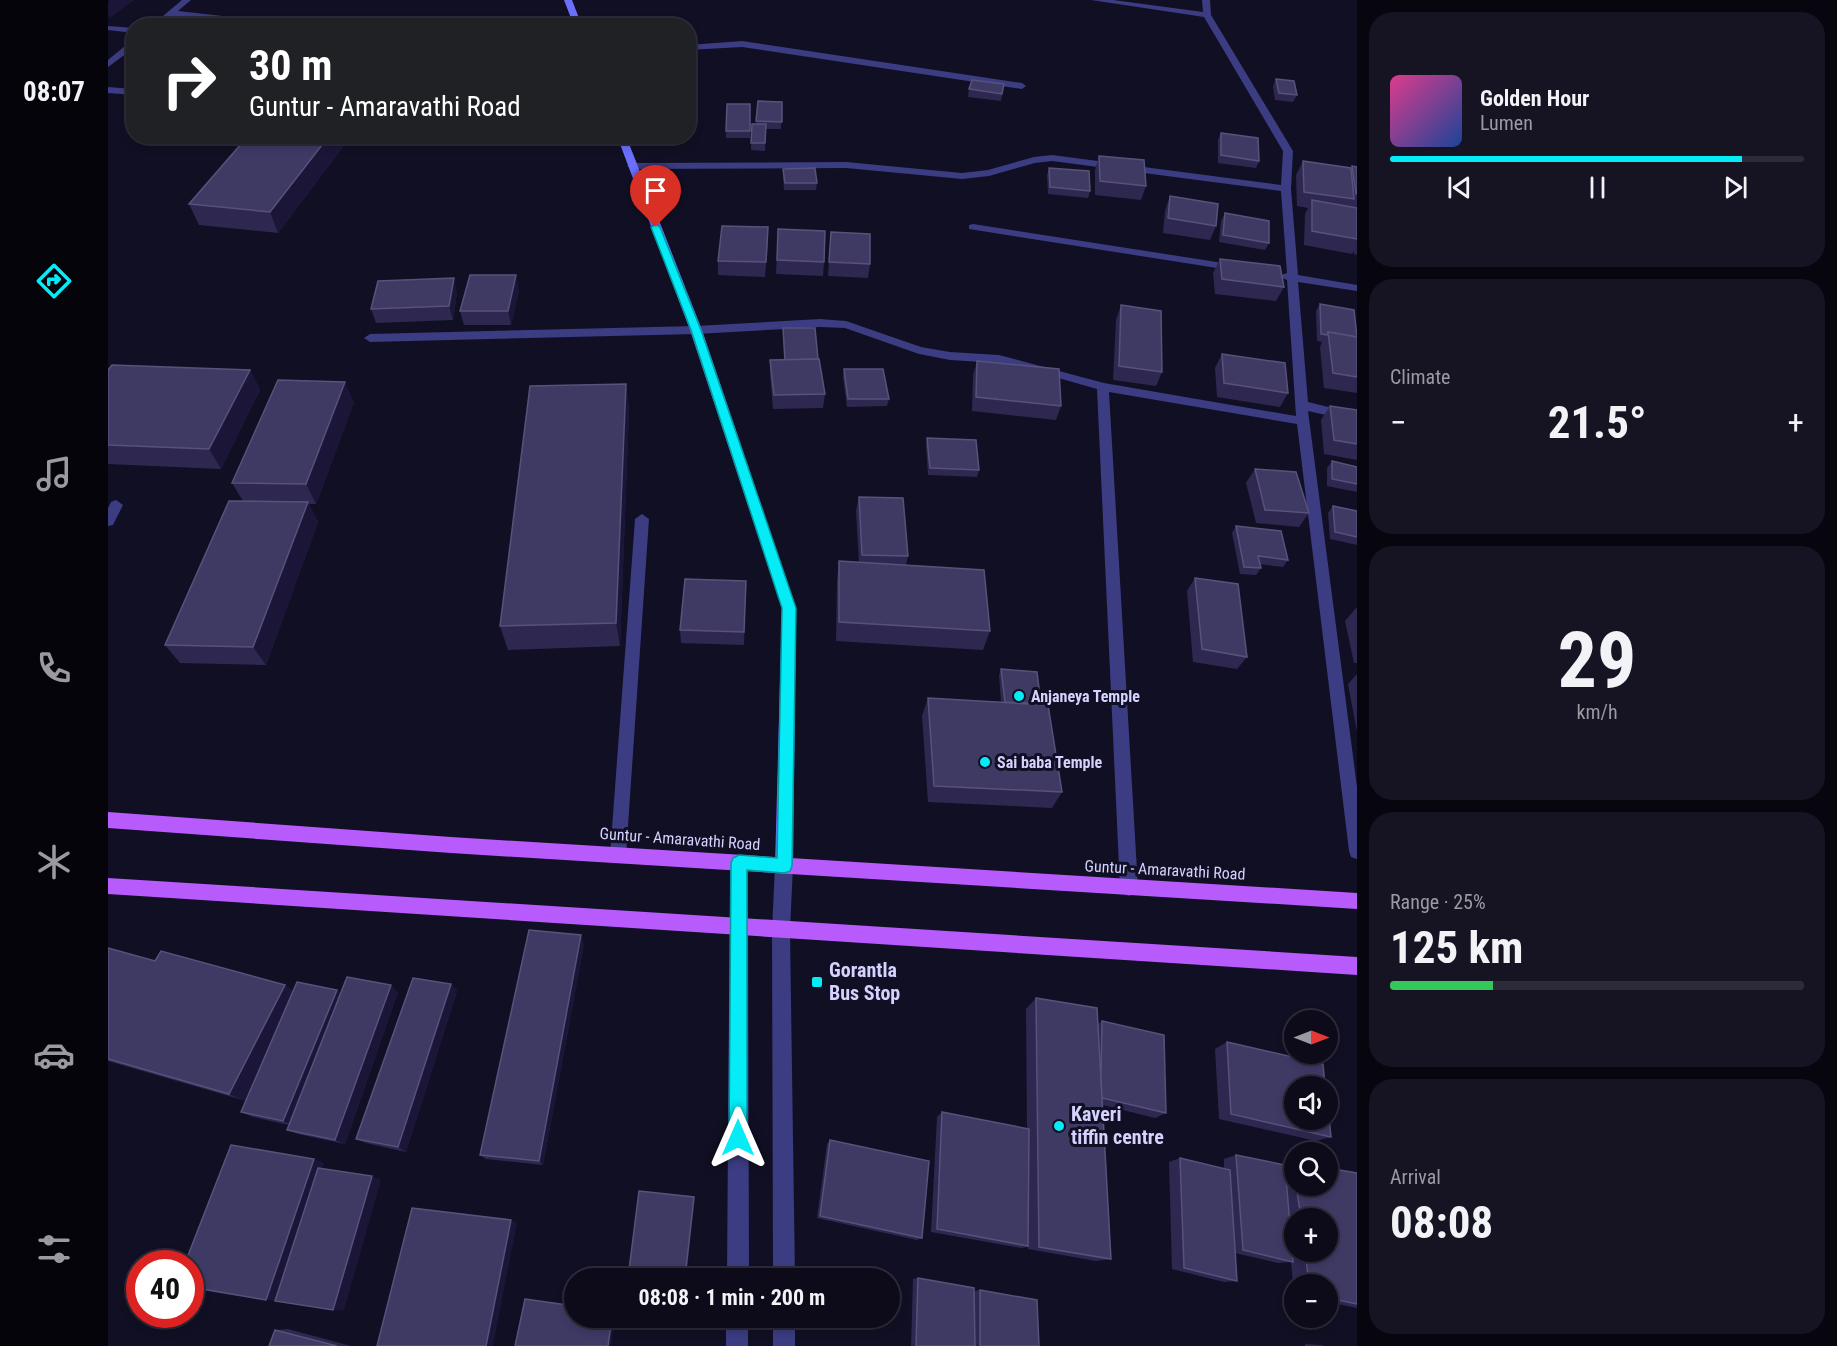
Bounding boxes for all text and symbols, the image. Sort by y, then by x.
text: 30 m [249,41,332,90]
icon: right [150,42,228,120]
text: 08:07 [23,76,85,108]
text: Golden Hour [1480,86,1589,111]
text: Guntur - Amaravathi Road [249,91,521,123]
text: Lumen [1480,111,1533,135]
pin [630,165,681,227]
icon: previous [1443,171,1476,204]
icon: pause [1581,171,1614,204]
icon: next [1719,171,1752,204]
icon: arrive [639,174,672,207]
icon: directions [33,260,75,302]
text: Climate [1390,365,1450,389]
text: 21.5° [1548,396,1646,449]
text: − [1390,403,1407,442]
text: + [1788,403,1804,442]
icon: music [33,453,75,495]
text: 29 [1558,615,1636,706]
icon: phone [33,647,75,689]
place label: Anjaneya Temple [1031,687,1140,706]
marker: Anjaneya Temple [1012,689,1026,703]
text: km/h [1576,700,1618,724]
place label: Sai baba Temple [997,753,1102,772]
marker: Sai baba Temple [978,755,992,769]
street label: Guntur - Amaravathi Road [599,824,761,854]
icon: climate [33,841,75,883]
street label: Guntur - Amaravathi Road [1084,856,1246,884]
text: Range · 25% [1390,890,1486,914]
text: 125 km [1390,921,1523,974]
place label: Gorantla Bus Stop [829,958,900,1005]
marker: Gorantla Bus Stop [810,975,824,989]
north arrow [1284,1010,1338,1064]
map controls [1284,1010,1338,1328]
icon: car [33,1034,75,1076]
button: sound [1284,1076,1338,1130]
place label: Kaveri tiffin centre [1071,1102,1164,1149]
position arrow [706,1106,770,1170]
marker: Kaveri tiffin centre [1052,1119,1066,1133]
button: search [1284,1142,1338,1196]
text: Arrival [1390,1165,1441,1189]
text: 08:08 [1390,1196,1493,1249]
button: + [1284,1208,1338,1262]
icon: filters [33,1228,75,1270]
speed limit sign: 40 [126,1250,204,1328]
button: − [1284,1274,1338,1328]
text: 08:08 · 1 min · 200 m [639,1285,825,1310]

